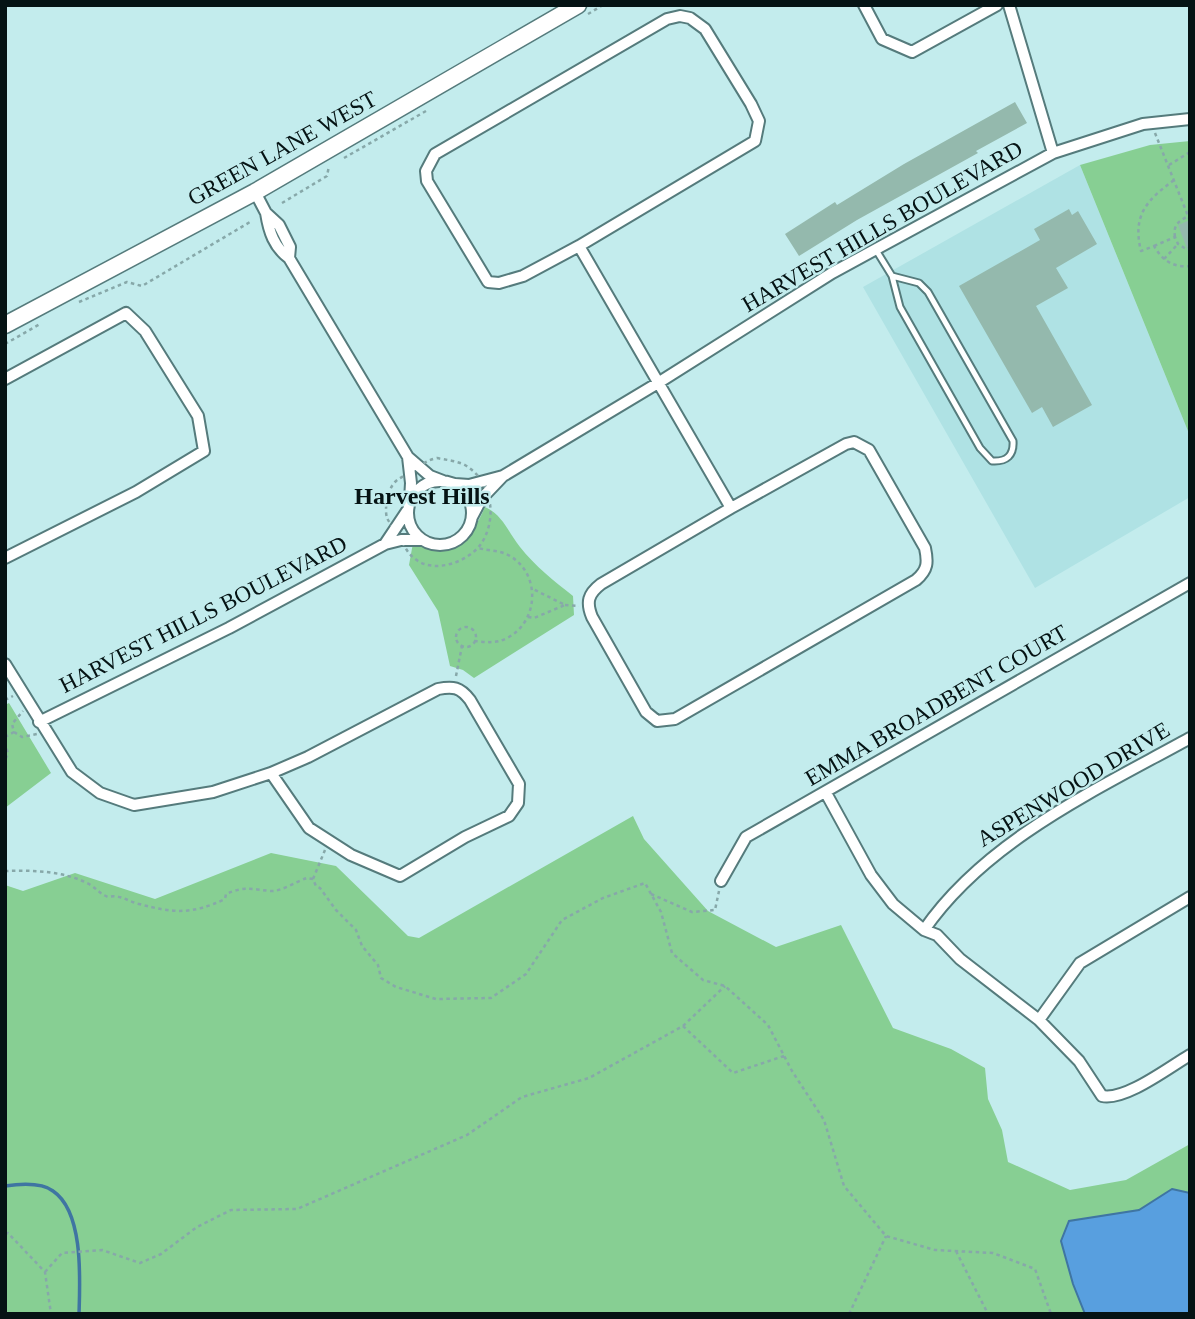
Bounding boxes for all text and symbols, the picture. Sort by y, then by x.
street label: GREEN LANE WEST [184,86,381,211]
street label: HARVEST HILLS BOULEVARD [738,136,1027,317]
district label: Harvest Hills [354,483,490,509]
street label: HARVEST HILLS BOULEVARD [55,531,351,698]
street label: EMMA BROADBENT COURT [801,620,1072,791]
street label: ASPENWOOD DRIVE [972,717,1174,852]

